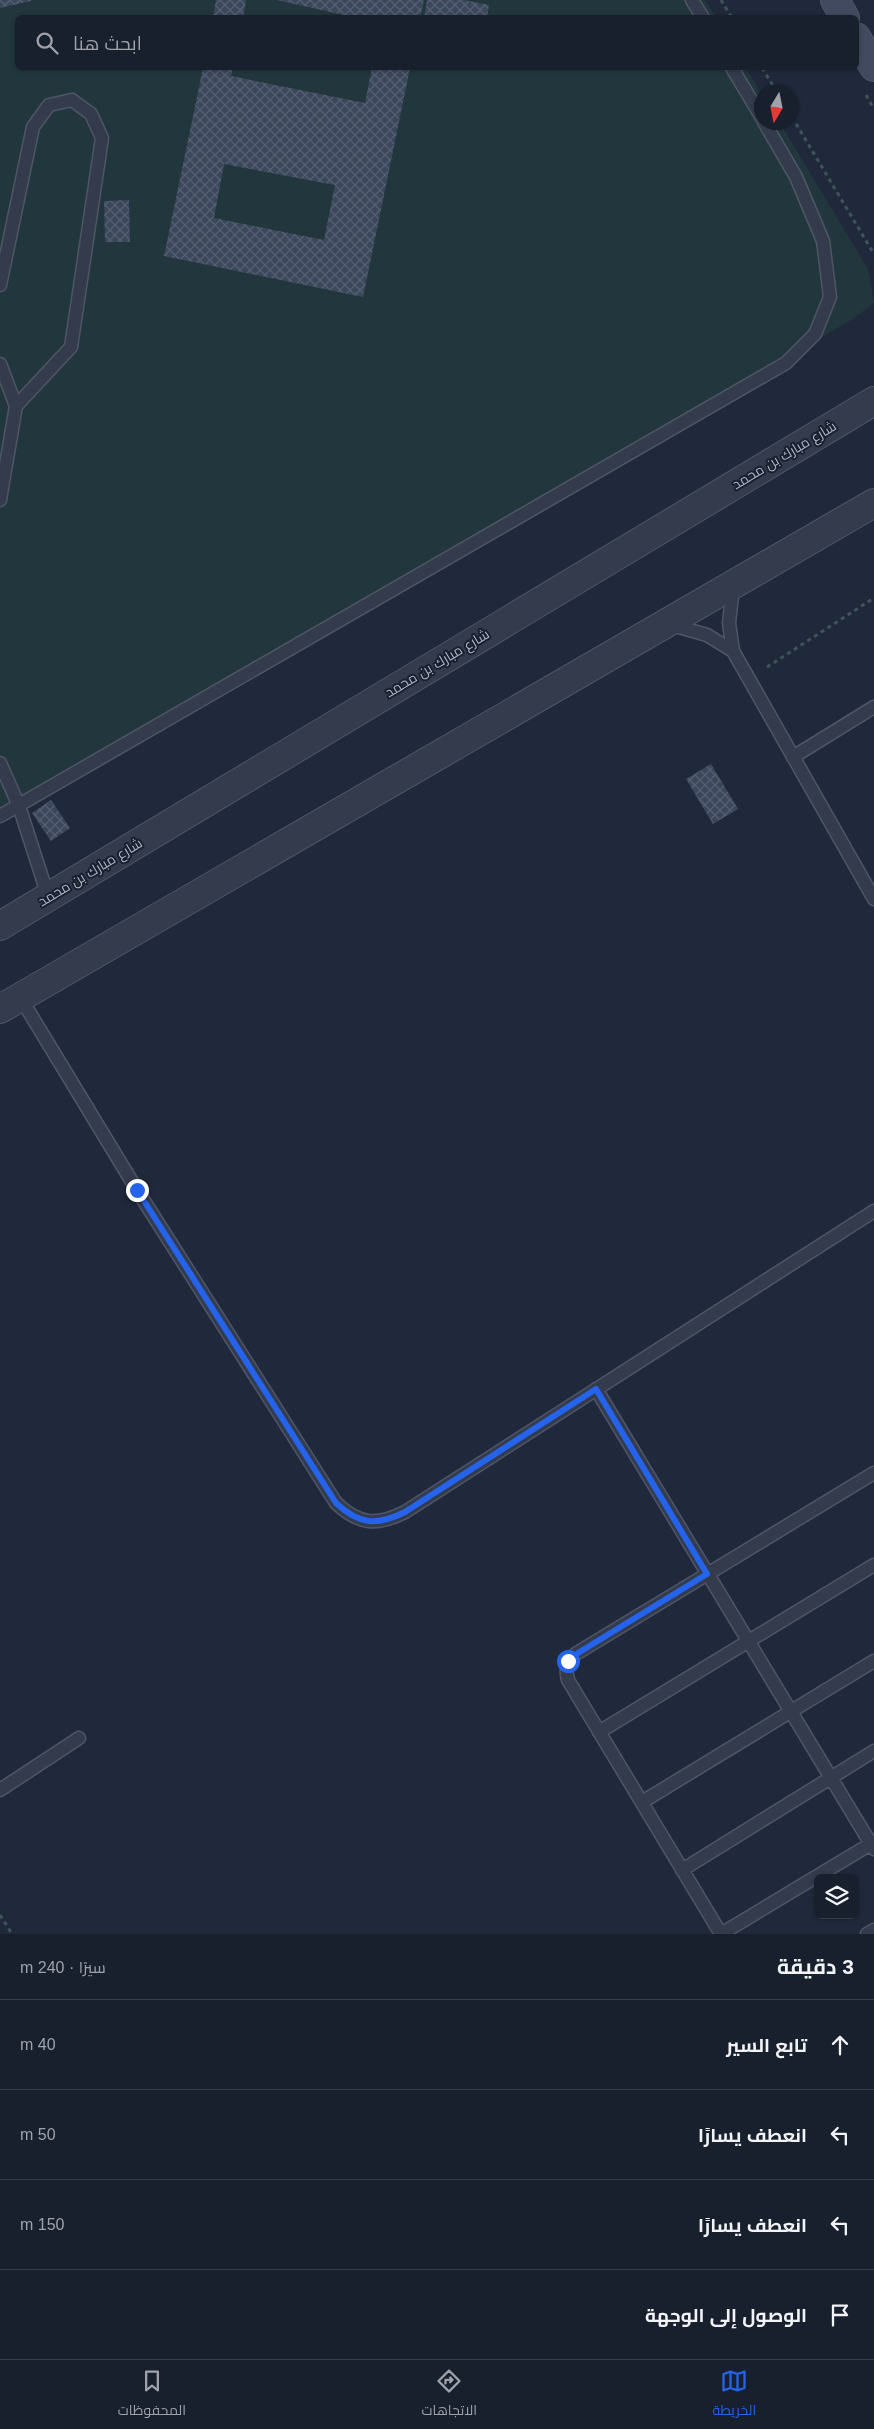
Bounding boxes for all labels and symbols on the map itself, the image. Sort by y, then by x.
north arrow [754,85,799,130]
street label: شارع مبارك بن محمد [729,418,839,493]
street label: شارع مبارك بن محمد [382,626,492,701]
street label: شارع مبارك بن محمد [35,835,145,910]
route end [126,1179,149,1202]
route start [557,1650,580,1673]

